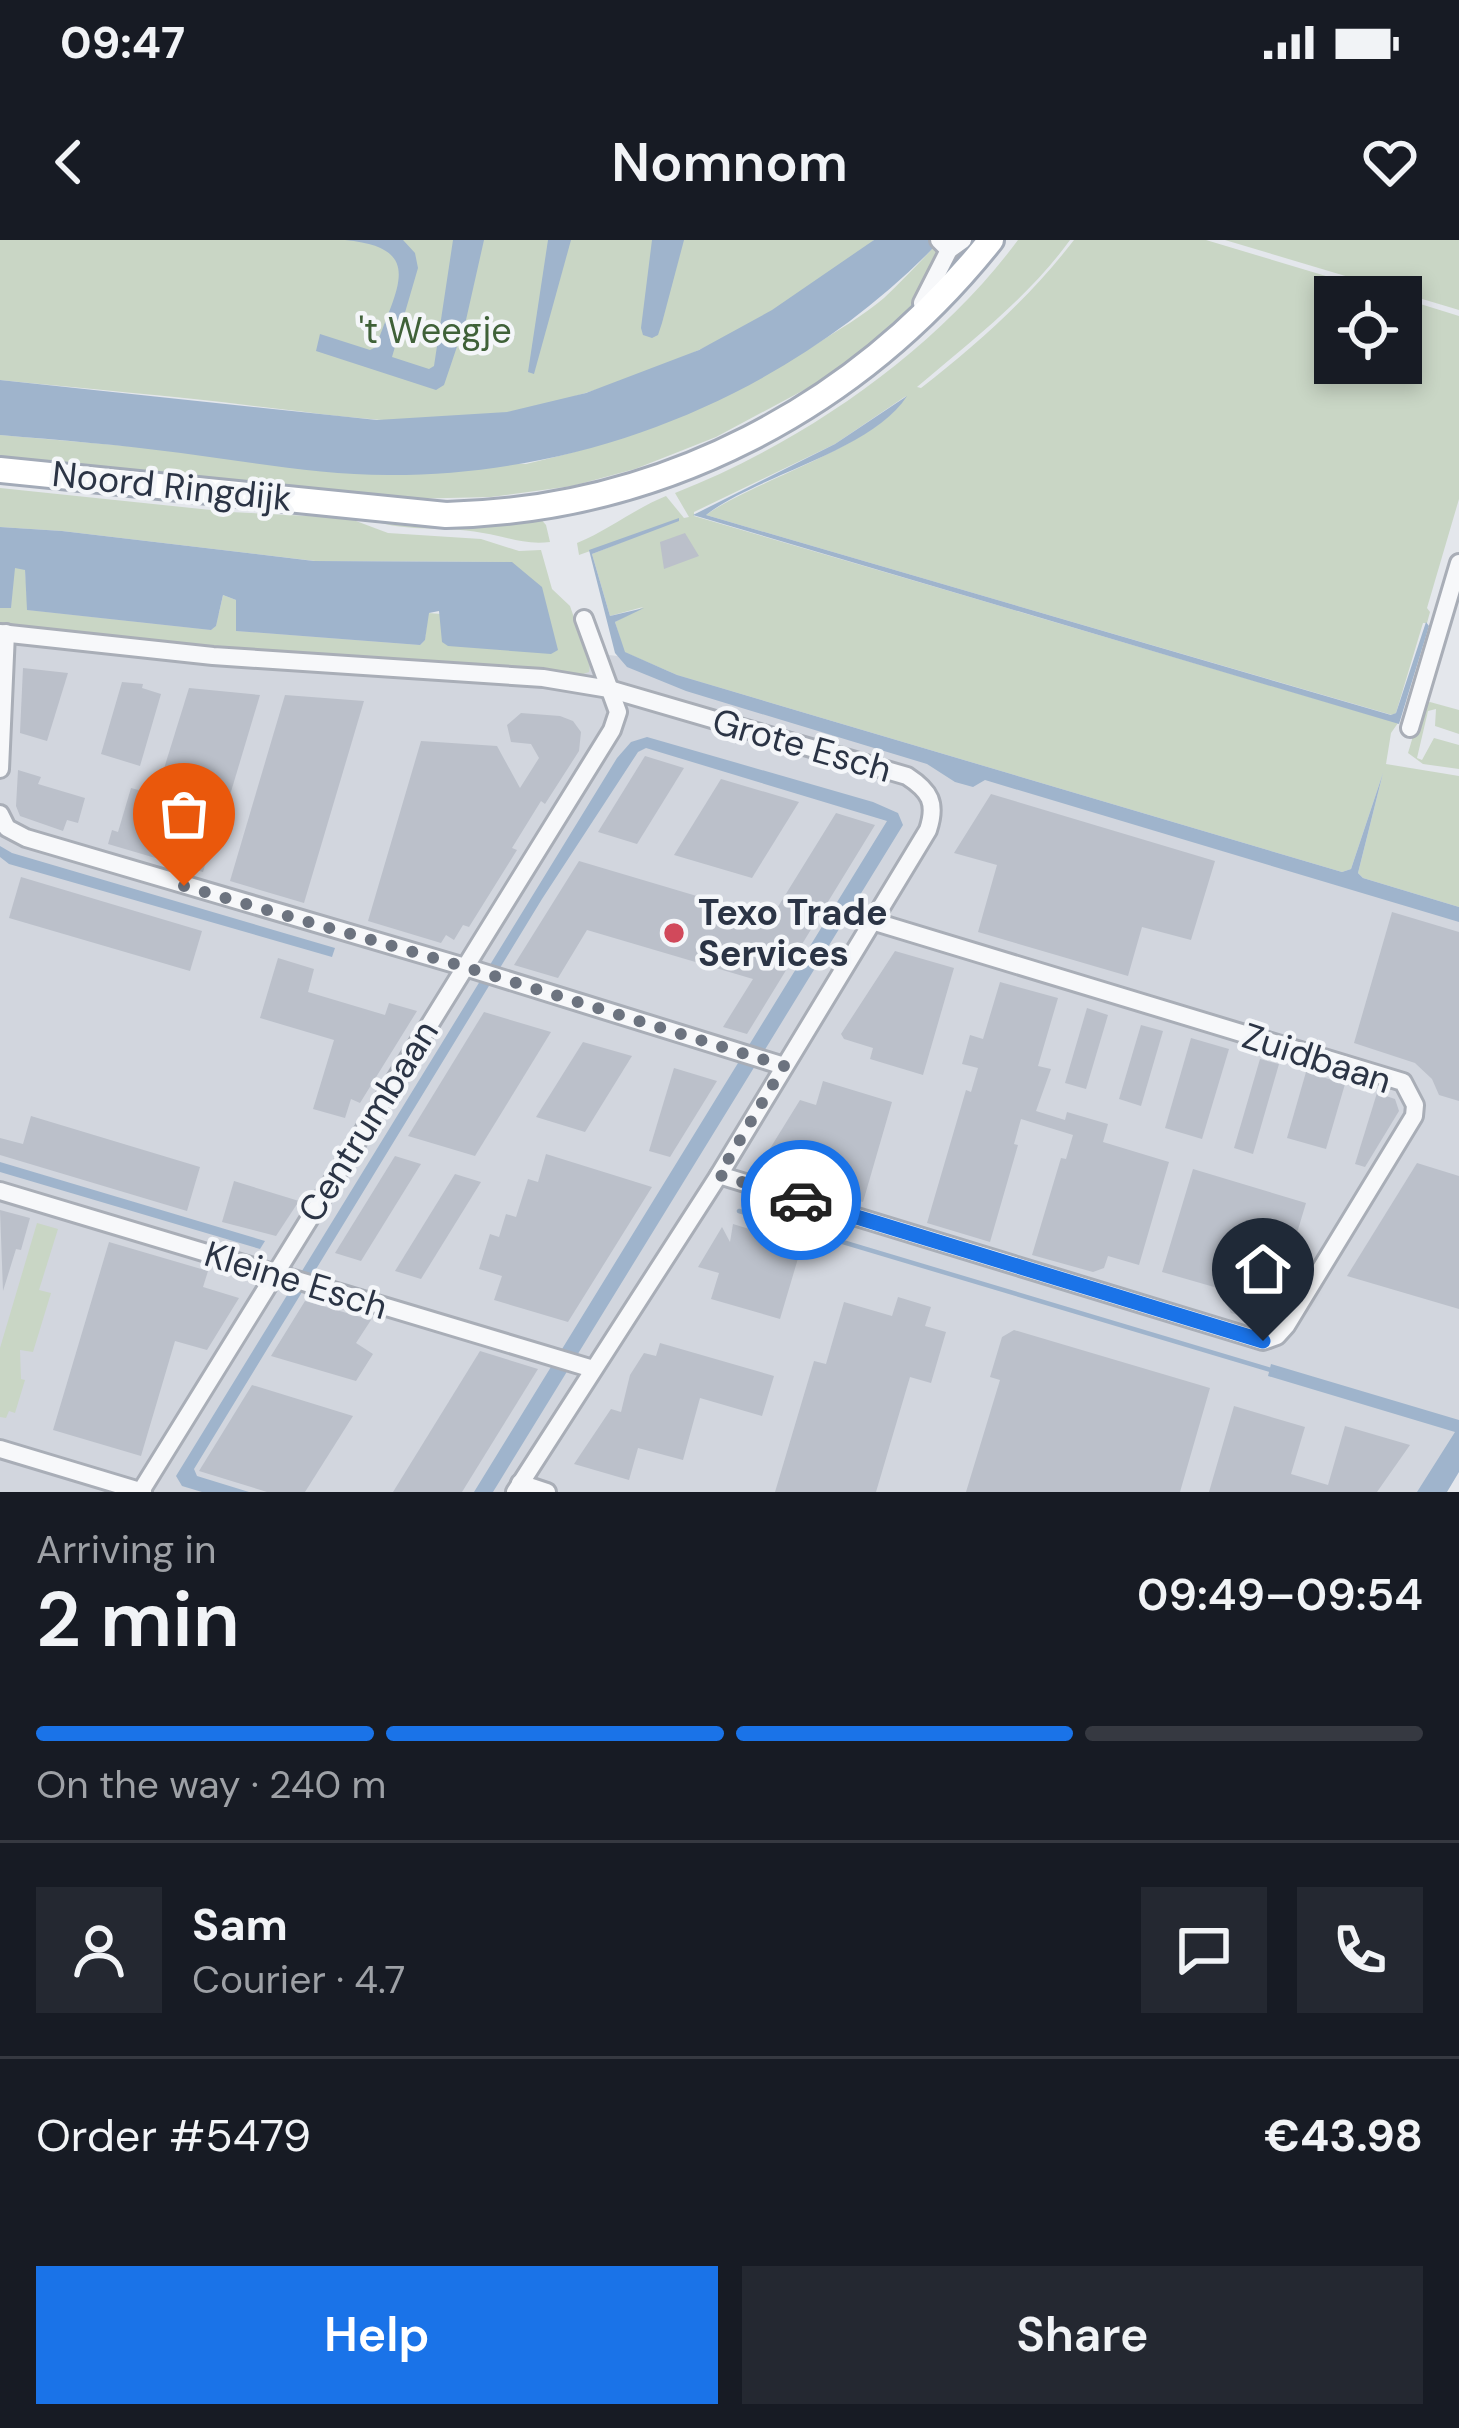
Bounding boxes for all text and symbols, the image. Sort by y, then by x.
text: 09:47 [60,13,185,72]
text: Nomnom [611,127,848,198]
icon: back [36,129,102,195]
icon: heart [1357,129,1423,195]
map controls [1314,276,1422,384]
button: locate [1314,276,1422,384]
park label: 't Weegje [358,307,512,354]
street label: Noord Ringdijk [50,450,294,522]
street label: Grote Esch [707,697,897,793]
pin [133,763,235,886]
icon: bag [151,781,217,847]
place label: Texo Trade Services [698,889,888,977]
marker: Texo Trade Services [661,920,687,946]
street label: Centrumbaan [287,1011,449,1231]
street label: Zuidbaan [1237,1012,1397,1104]
courier [741,1140,861,1260]
icon: car [768,1167,834,1233]
pin [1212,1218,1314,1341]
street label: Kleine Esch [199,1230,393,1330]
icon: home [1230,1236,1296,1302]
text: Arriving in [36,1524,216,1575]
text: 09:49–09:54 [1137,1565,1423,1624]
text: 2 min [36,1569,240,1670]
text: On the way · 240 m [36,1759,386,1810]
button: person [36,1887,162,2013]
button: chat [1141,1887,1267,2013]
button: phone [1297,1887,1423,2013]
text: Sam [192,1895,288,1954]
text: Courier · 4.7 [192,1954,405,2005]
text: Order #5479 [36,2106,311,2165]
text: €43.98 [1264,2106,1423,2165]
button: Help [36,2266,718,2404]
button: Share [742,2266,1423,2404]

